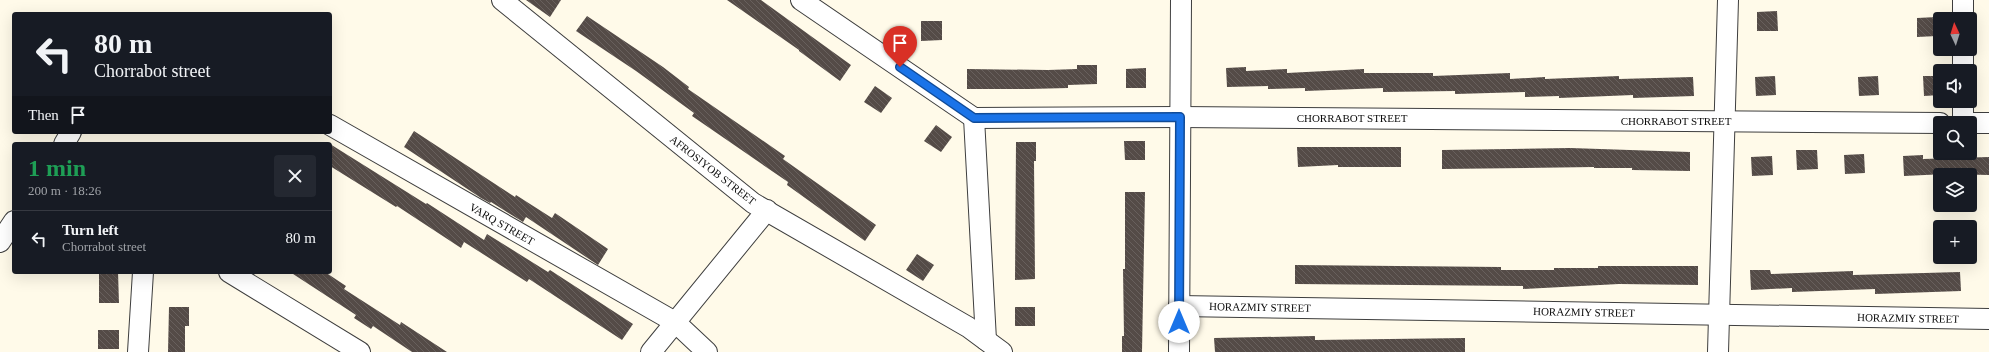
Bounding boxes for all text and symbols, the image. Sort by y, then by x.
north arrow [1933,12,1977,56]
map controls [1933,12,1977,264]
pin [883,26,917,67]
icon: left [28,28,80,80]
text: 80 m [94,28,152,59]
icon: arrive [889,32,911,54]
text: Chorrabot street [94,61,210,81]
button: sound [1933,64,1977,108]
icon: arrive [67,104,89,126]
text: Then [28,107,59,123]
street label: CHORRABOT STREET [1297,112,1408,124]
street label: CHORRABOT STREET [1621,115,1732,127]
button: search [1933,116,1977,160]
street label: AFROSIYOB STREET [668,133,758,207]
text: 1 min [28,155,86,181]
button: close [274,155,316,197]
button: layers [1933,168,1977,212]
text: 200 m · 18:26 [28,183,101,198]
street label: VARQ STREET [467,201,537,248]
button: + [1933,220,1977,264]
text: Turn left [62,222,119,238]
icon: left [28,228,50,250]
text: 80 m [286,230,316,246]
text: Chorrabot street [62,239,146,254]
street label: HORAZMIY STREET [1209,300,1311,314]
position arrow [1158,301,1200,343]
street label: HORAZMIY STREET [1533,305,1635,319]
street label: HORAZMIY STREET [1857,311,1959,325]

